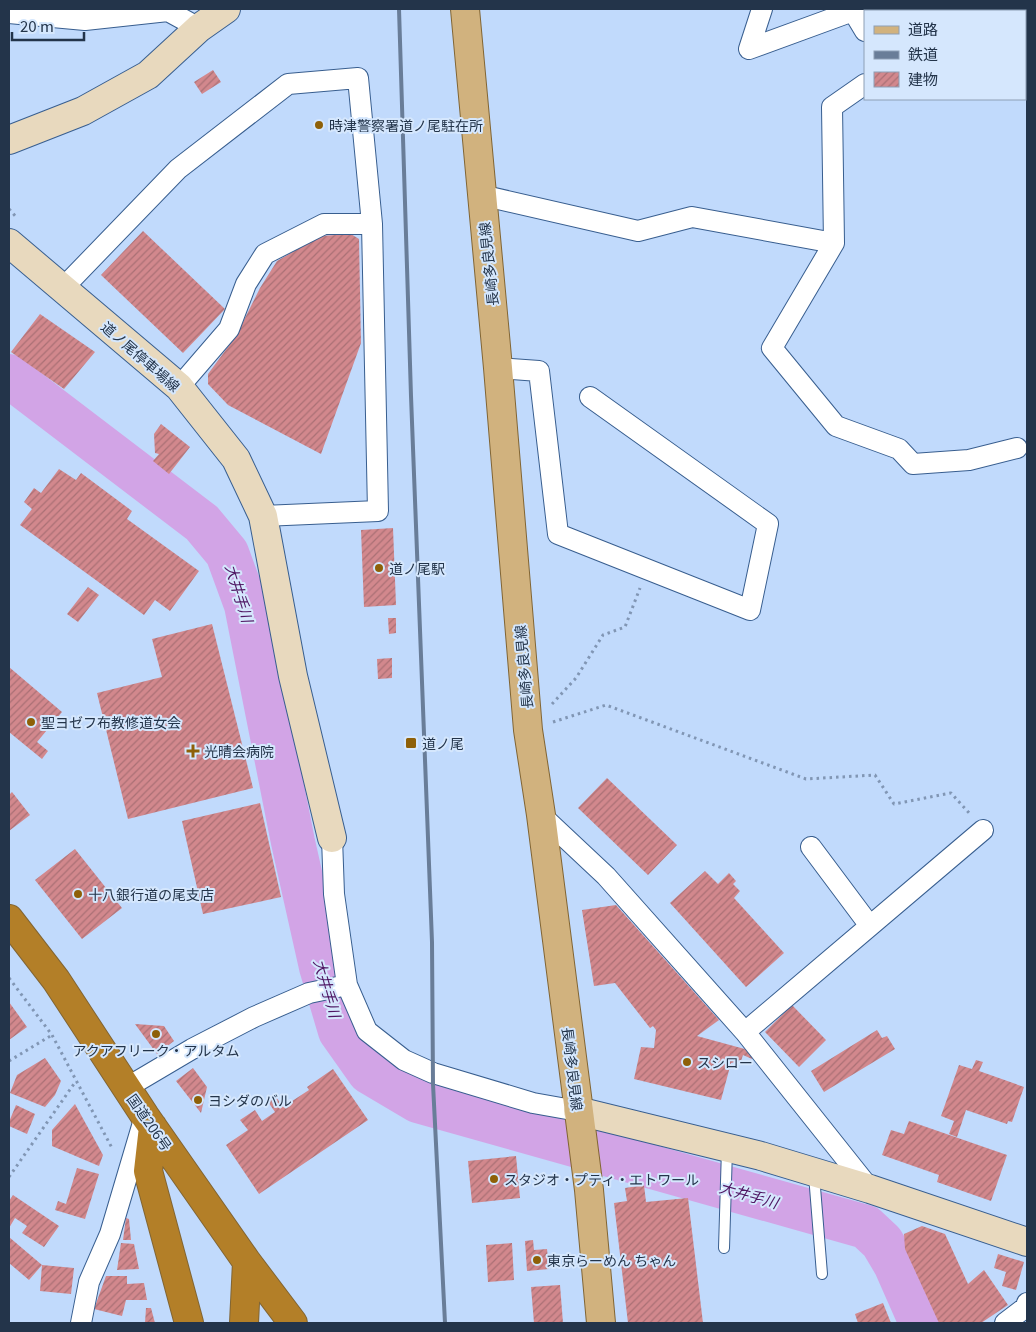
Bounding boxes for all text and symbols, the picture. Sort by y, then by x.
scale bar [12,10,85,42]
legend [864,10,1026,100]
text: 20 m [20,15,54,36]
text: 道路 [908,18,938,39]
text: 鉄道 [908,43,938,64]
text: 建物 [908,68,938,89]
place label: 時津警察署道ノ尾駐在所 [329,115,483,135]
marker: 時津警察署道ノ尾駐在所 [313,119,325,131]
street label: 長崎多良見線 [474,221,502,307]
street label: 道ノ尾停車場線 [97,316,185,396]
place label: 道ノ尾駅 [389,558,445,578]
water label: 大井手川 [221,561,259,627]
marker: 道ノ尾駅 [373,562,385,574]
street label: 長崎多良見線 [509,624,537,710]
place label: 聖ヨゼフ布教修道女会 [41,712,181,732]
marker: 聖ヨゼフ布教修道女会 [25,716,37,728]
place label: 道ノ尾 [422,733,464,753]
marker: 道ノ尾 [404,736,418,750]
place label: 光晴会病院 [204,741,274,761]
marker: 光晴会病院 [186,744,200,758]
place label: 十八銀行道の尾支店 [88,884,214,904]
marker: 十八銀行道の尾支店 [72,888,84,900]
water label: 大井手川 [310,956,347,1022]
street label: 長崎多良見線 [558,1026,588,1112]
marker: アクアフリーク・アルタム [150,1028,162,1040]
place label: アクアフリーク・アルタム [73,1040,239,1060]
place label: スシロー [697,1052,753,1072]
marker: スシロー [681,1056,693,1068]
street label: 国道206号 [123,1090,177,1154]
place label: ヨシダのバル [208,1090,292,1110]
marker: ヨシダのバル [192,1094,204,1106]
place label: スタジオ・プティ・エトワール [504,1169,699,1189]
marker: スタジオ・プティ・エトワール [488,1173,500,1185]
water label: 大井手川 [717,1176,783,1213]
place label: 東京らーめん ちゃん [547,1250,676,1270]
marker: 東京らーめん ちゃん [531,1254,543,1266]

